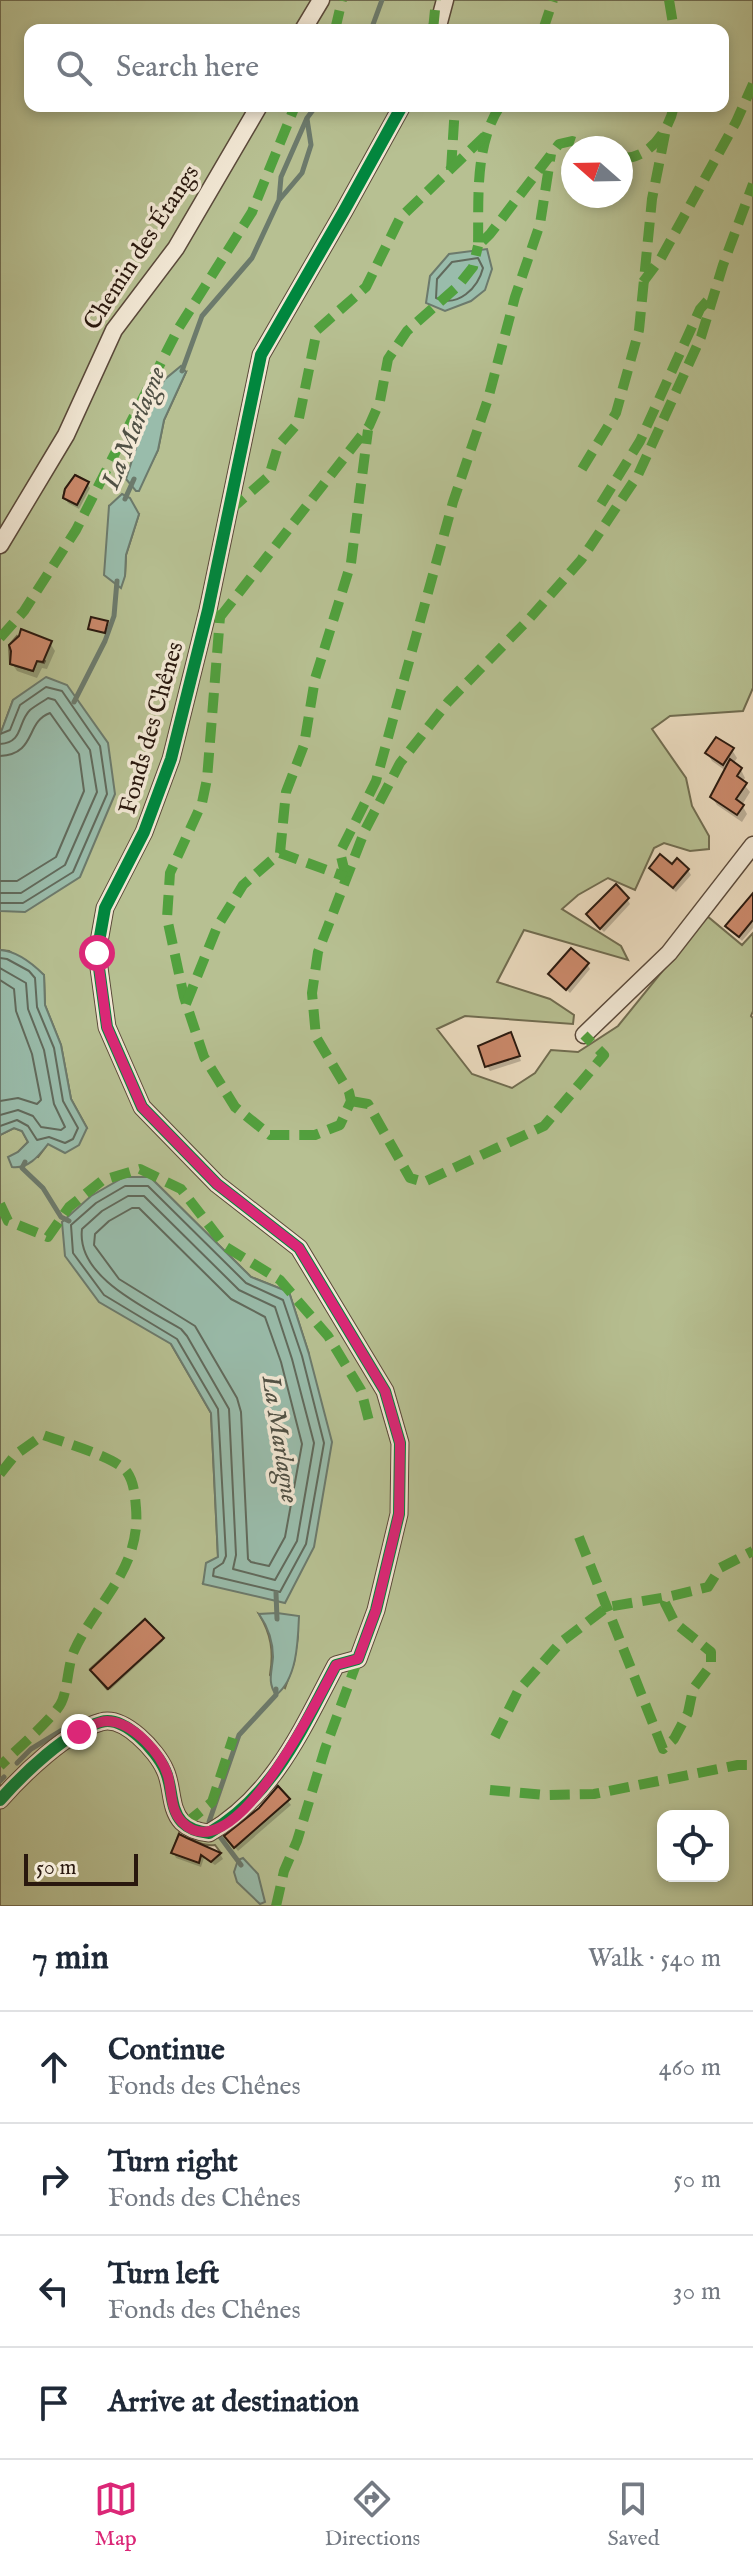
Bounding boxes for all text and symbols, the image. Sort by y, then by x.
search box [24,24,729,112]
icon: search [52,46,96,90]
text: Search here [116,49,259,87]
north arrow [561,136,633,208]
street label: Chemin des Étangs [77,160,207,336]
water label: La Marlagne [94,362,175,495]
street label: Fonds des Chênes [113,638,191,818]
route start [79,935,115,971]
water label: La Marlagne [252,1372,306,1506]
route end [61,1714,97,1750]
map controls [657,1810,729,1882]
button: locate [657,1810,729,1882]
scale bar [24,1850,138,1886]
text: 50 m [36,1854,77,1882]
text: 7 min [32,1937,109,1980]
text: Walk · 540 m [588,1942,721,1975]
text: Continue [108,2032,225,2070]
icon: ahead [32,2045,76,2089]
text: 460 m [659,2051,721,2084]
text: Fonds des Chênes [108,2070,301,2103]
text: Turn right [108,2144,238,2182]
icon: right [32,2157,76,2201]
text: 50 m [673,2163,721,2196]
text: Fonds des Chênes [108,2182,301,2215]
text: Turn left [108,2256,219,2294]
icon: left [32,2269,76,2313]
text: 30 m [673,2275,721,2308]
text: Fonds des Chênes [108,2294,301,2327]
icon: arrive [32,2381,76,2425]
text: Arrive at destination [108,2384,359,2422]
tab: Map [94,2477,138,2553]
tab: Directions [325,2477,420,2553]
tab: Saved [607,2477,659,2553]

